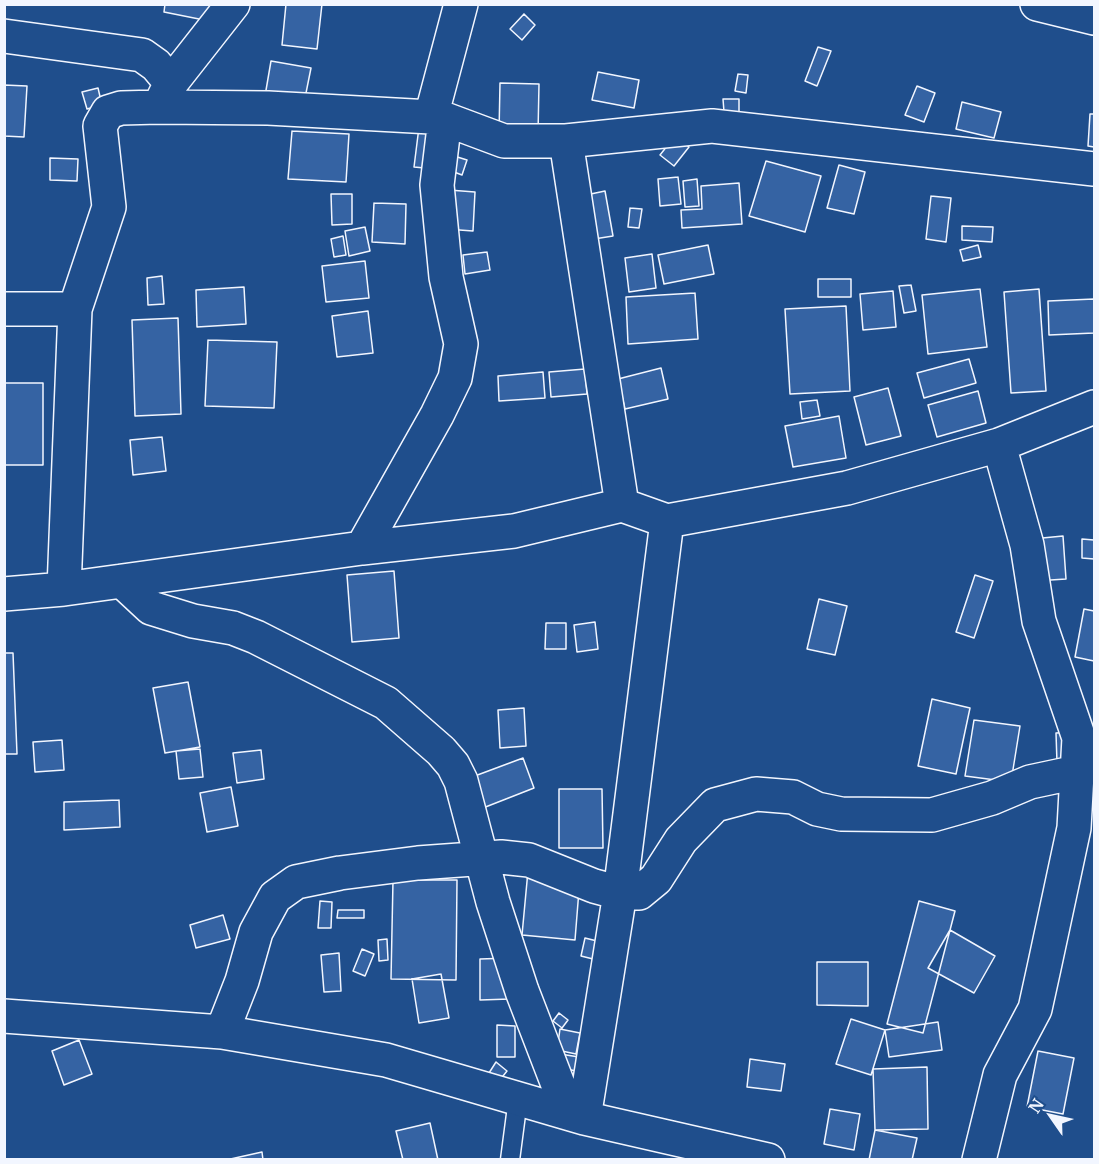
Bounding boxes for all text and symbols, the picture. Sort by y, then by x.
north arrow [1021,1086,1081,1146]
text: N [1024,1095,1048,1117]

